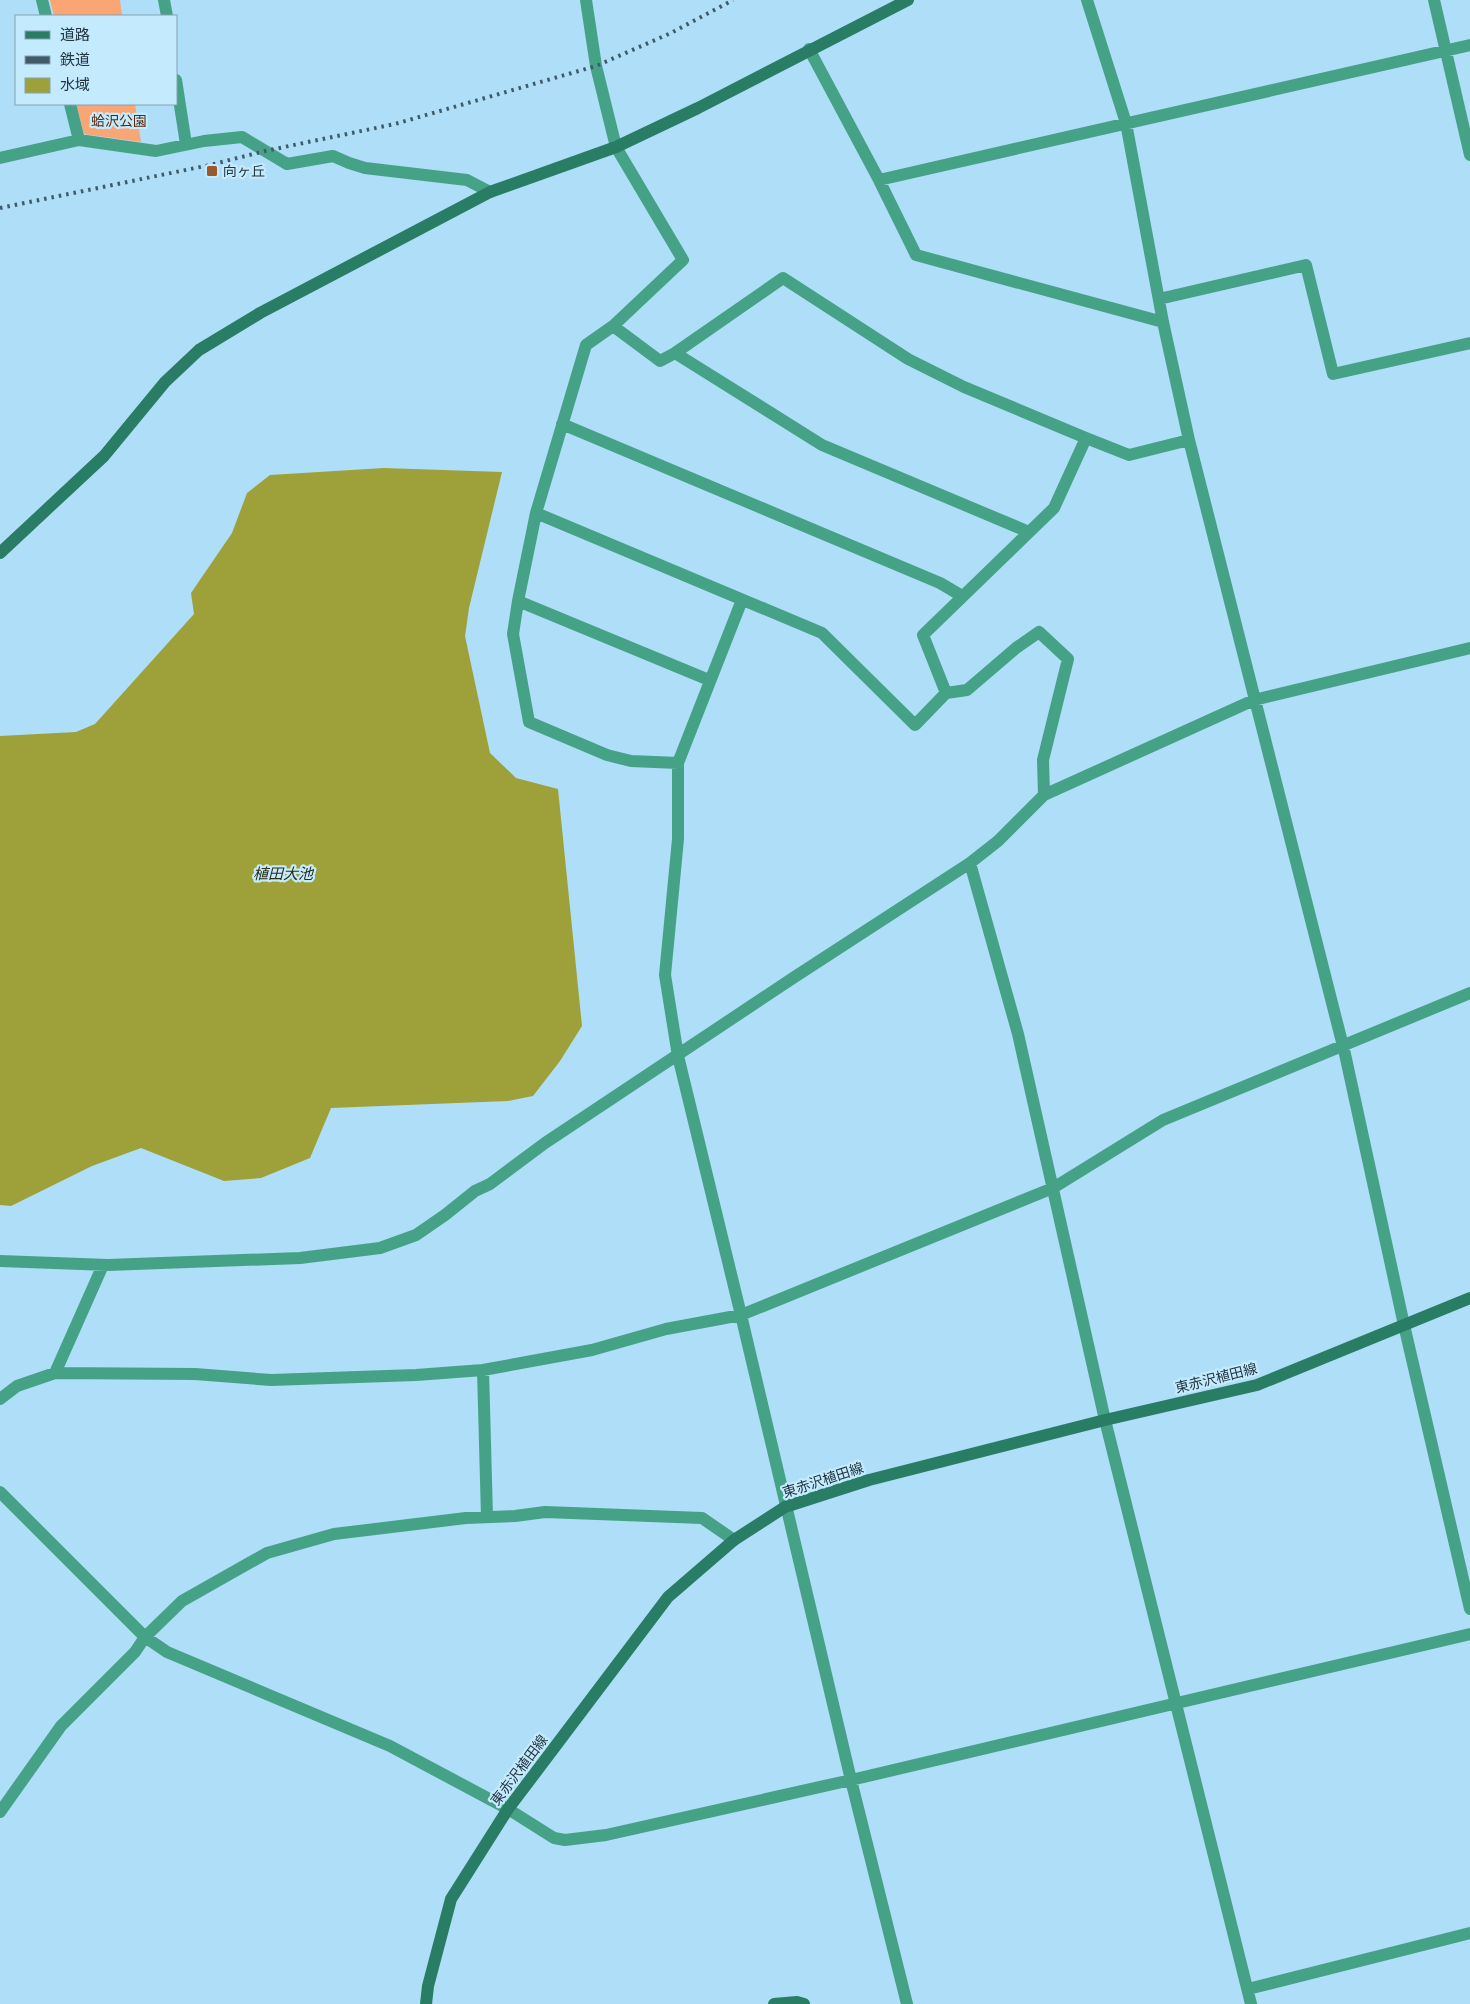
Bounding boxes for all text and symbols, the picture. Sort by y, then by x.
legend [15,15,178,105]
text: 道路 [60,25,90,43]
text: 鉄道 [60,50,90,68]
text: 水域 [60,75,90,93]
park label: 蛤沢公園 [91,112,147,129]
place label: 向ヶ丘 [223,162,265,179]
marker: 向ヶ丘 [205,164,219,178]
water label: 植田大池 [253,864,315,882]
street label: 東赤沢植田線 [1173,1359,1259,1396]
street label: 東赤沢植田線 [780,1458,865,1501]
street label: 東赤沢植田線 [487,1731,551,1808]

